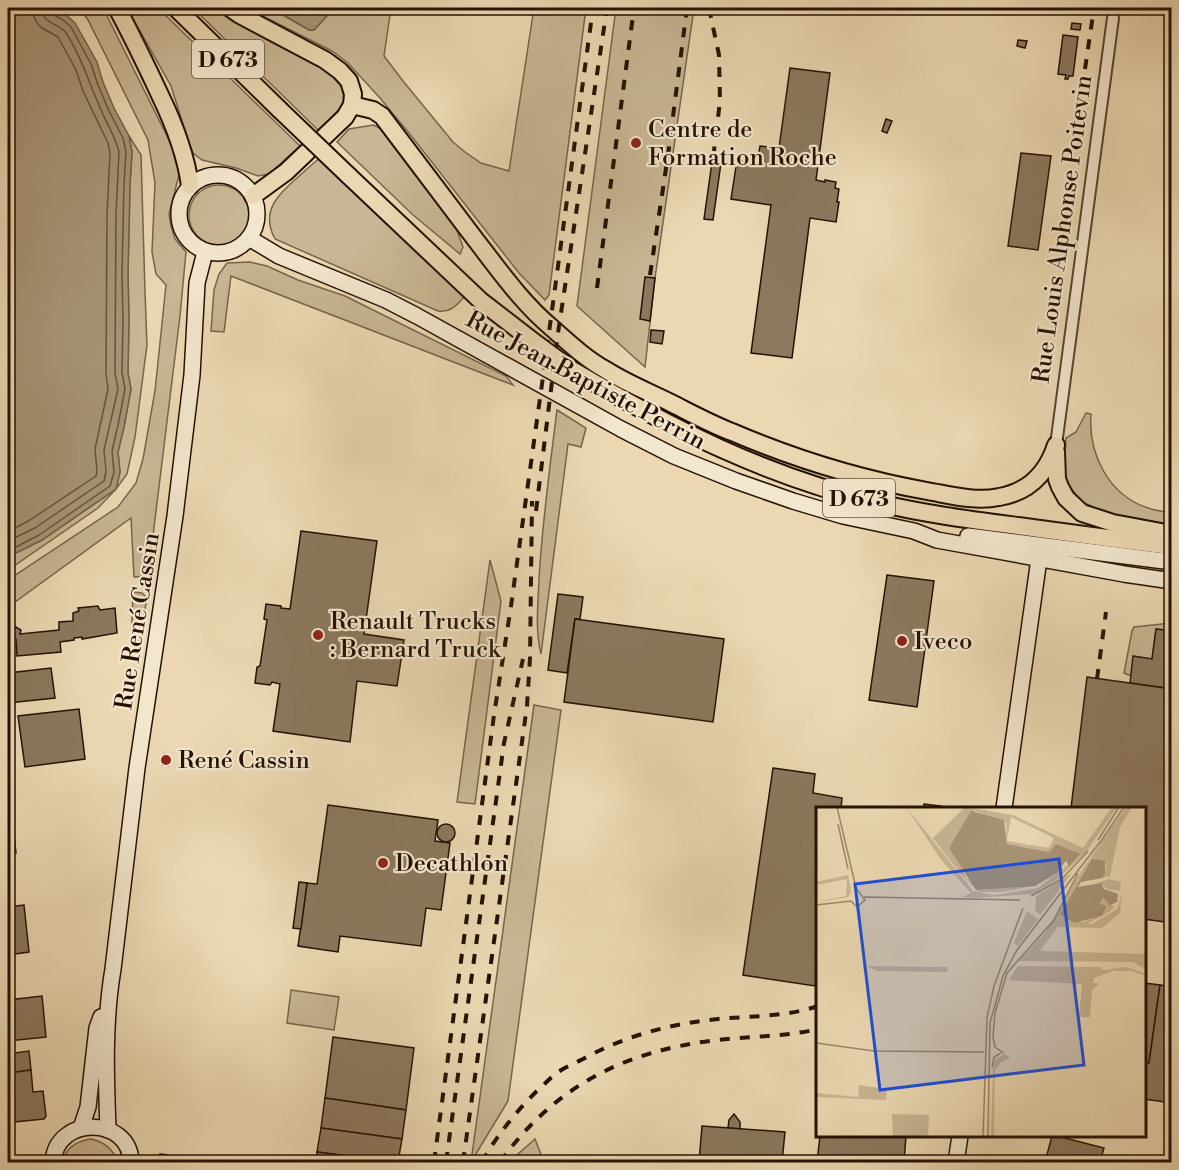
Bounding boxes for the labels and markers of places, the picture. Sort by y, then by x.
place label: Centre de Formation Roche [648,115,837,173]
marker: Centre de Formation Roche [629,136,643,150]
place label: Renault Trucks : Bernard Truck [330,607,502,665]
place label: Iveco [914,627,972,657]
marker: Renault Trucks : Bernard Truck [311,628,325,642]
marker: Iveco [895,634,909,648]
place label: René Cassin [178,746,310,776]
marker: René Cassin [159,753,173,767]
place label: Decathlon [395,849,508,879]
marker: Decathlon [376,856,390,870]

